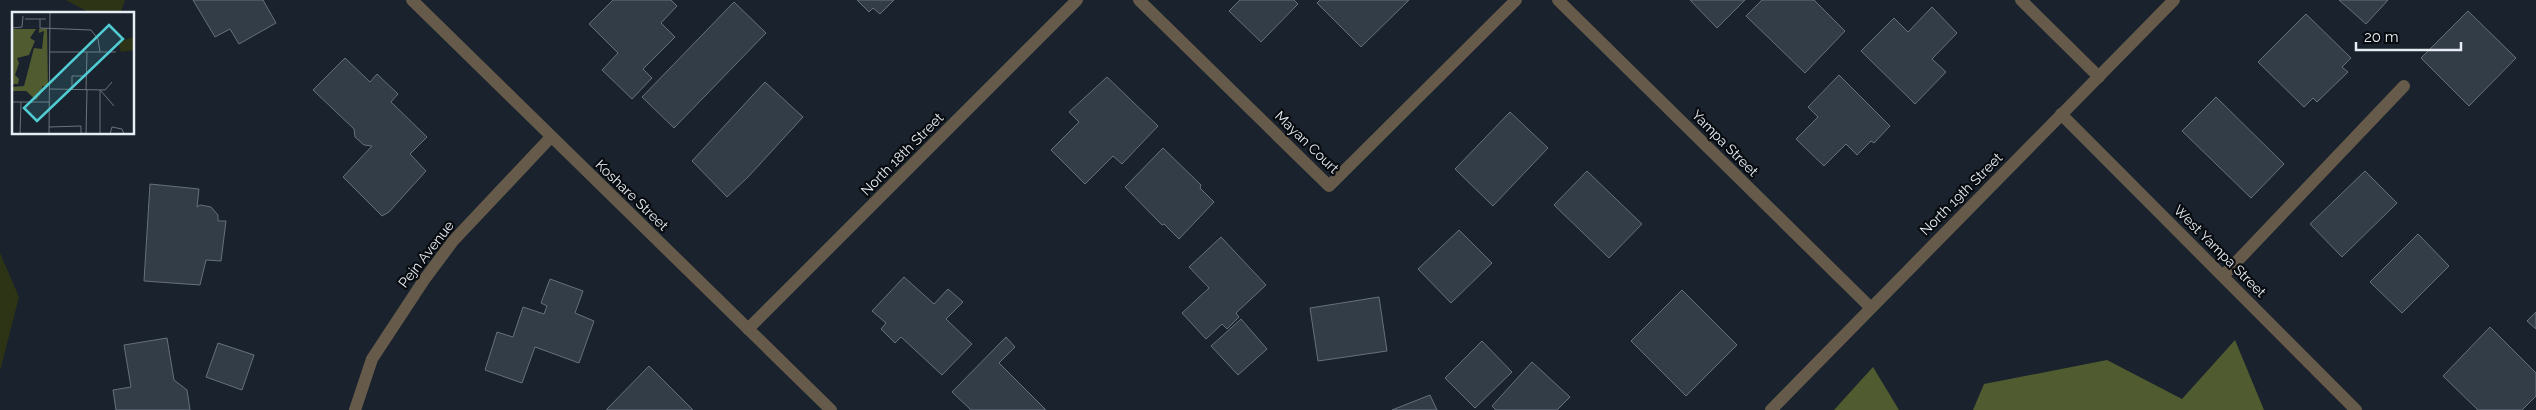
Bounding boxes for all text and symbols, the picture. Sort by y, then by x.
inset map [12,12,135,135]
scale bar [2356,20,2461,52]
text: 20 m [2364,28,2399,46]
street label: Yampa Street [1689,107,1762,180]
street label: Mayan Court [1272,108,1342,177]
street label: North 18th Street [857,109,947,199]
street label: North 19th Street [1917,149,2006,238]
street label: Koshare Street [592,156,672,234]
street label: West Yampa Street [2171,202,2270,301]
street label: Pejn Avenue [395,217,457,291]

